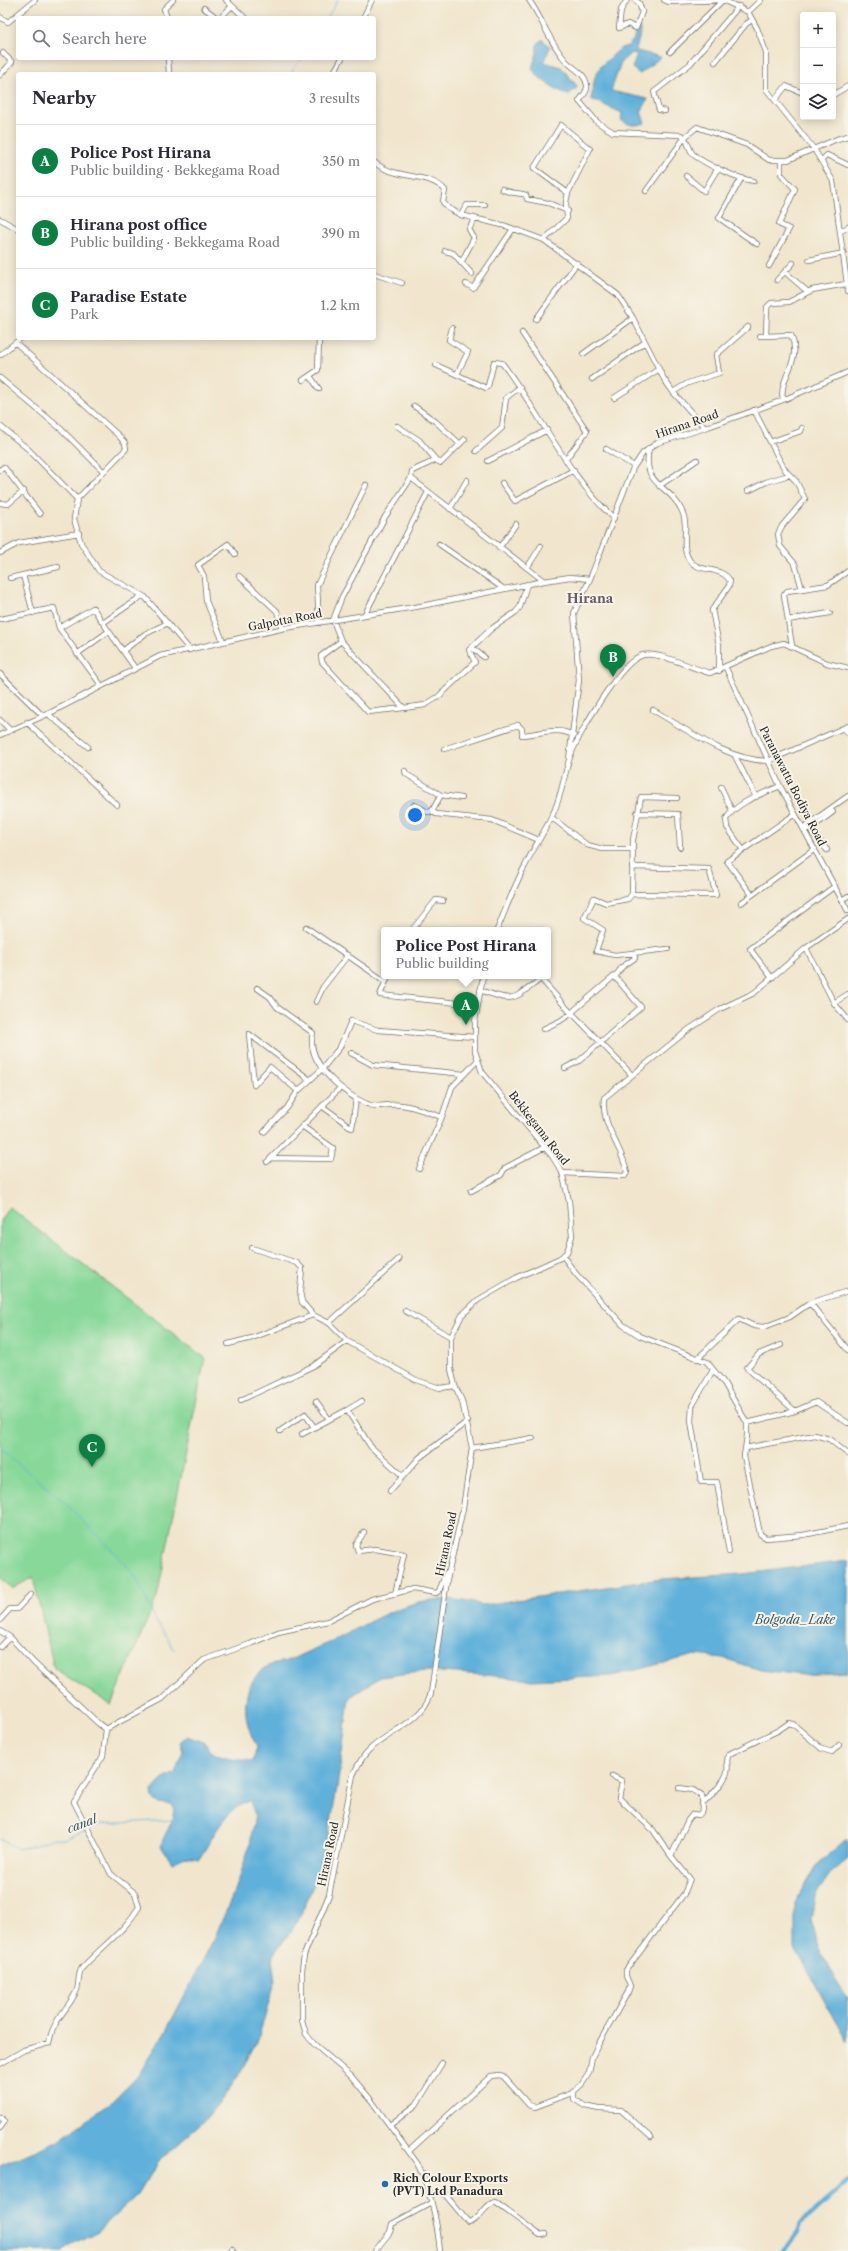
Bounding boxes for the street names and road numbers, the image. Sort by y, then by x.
street label: Hirana Road [654,407,721,441]
street label: Galpotta Road [247,606,323,634]
street label: Paranawatta Bodiya Road [757,724,829,849]
street label: Bekkegama Road [506,1088,572,1168]
street label: Hirana Road [432,1510,460,1578]
street label: Hirana Road [314,1820,342,1888]

